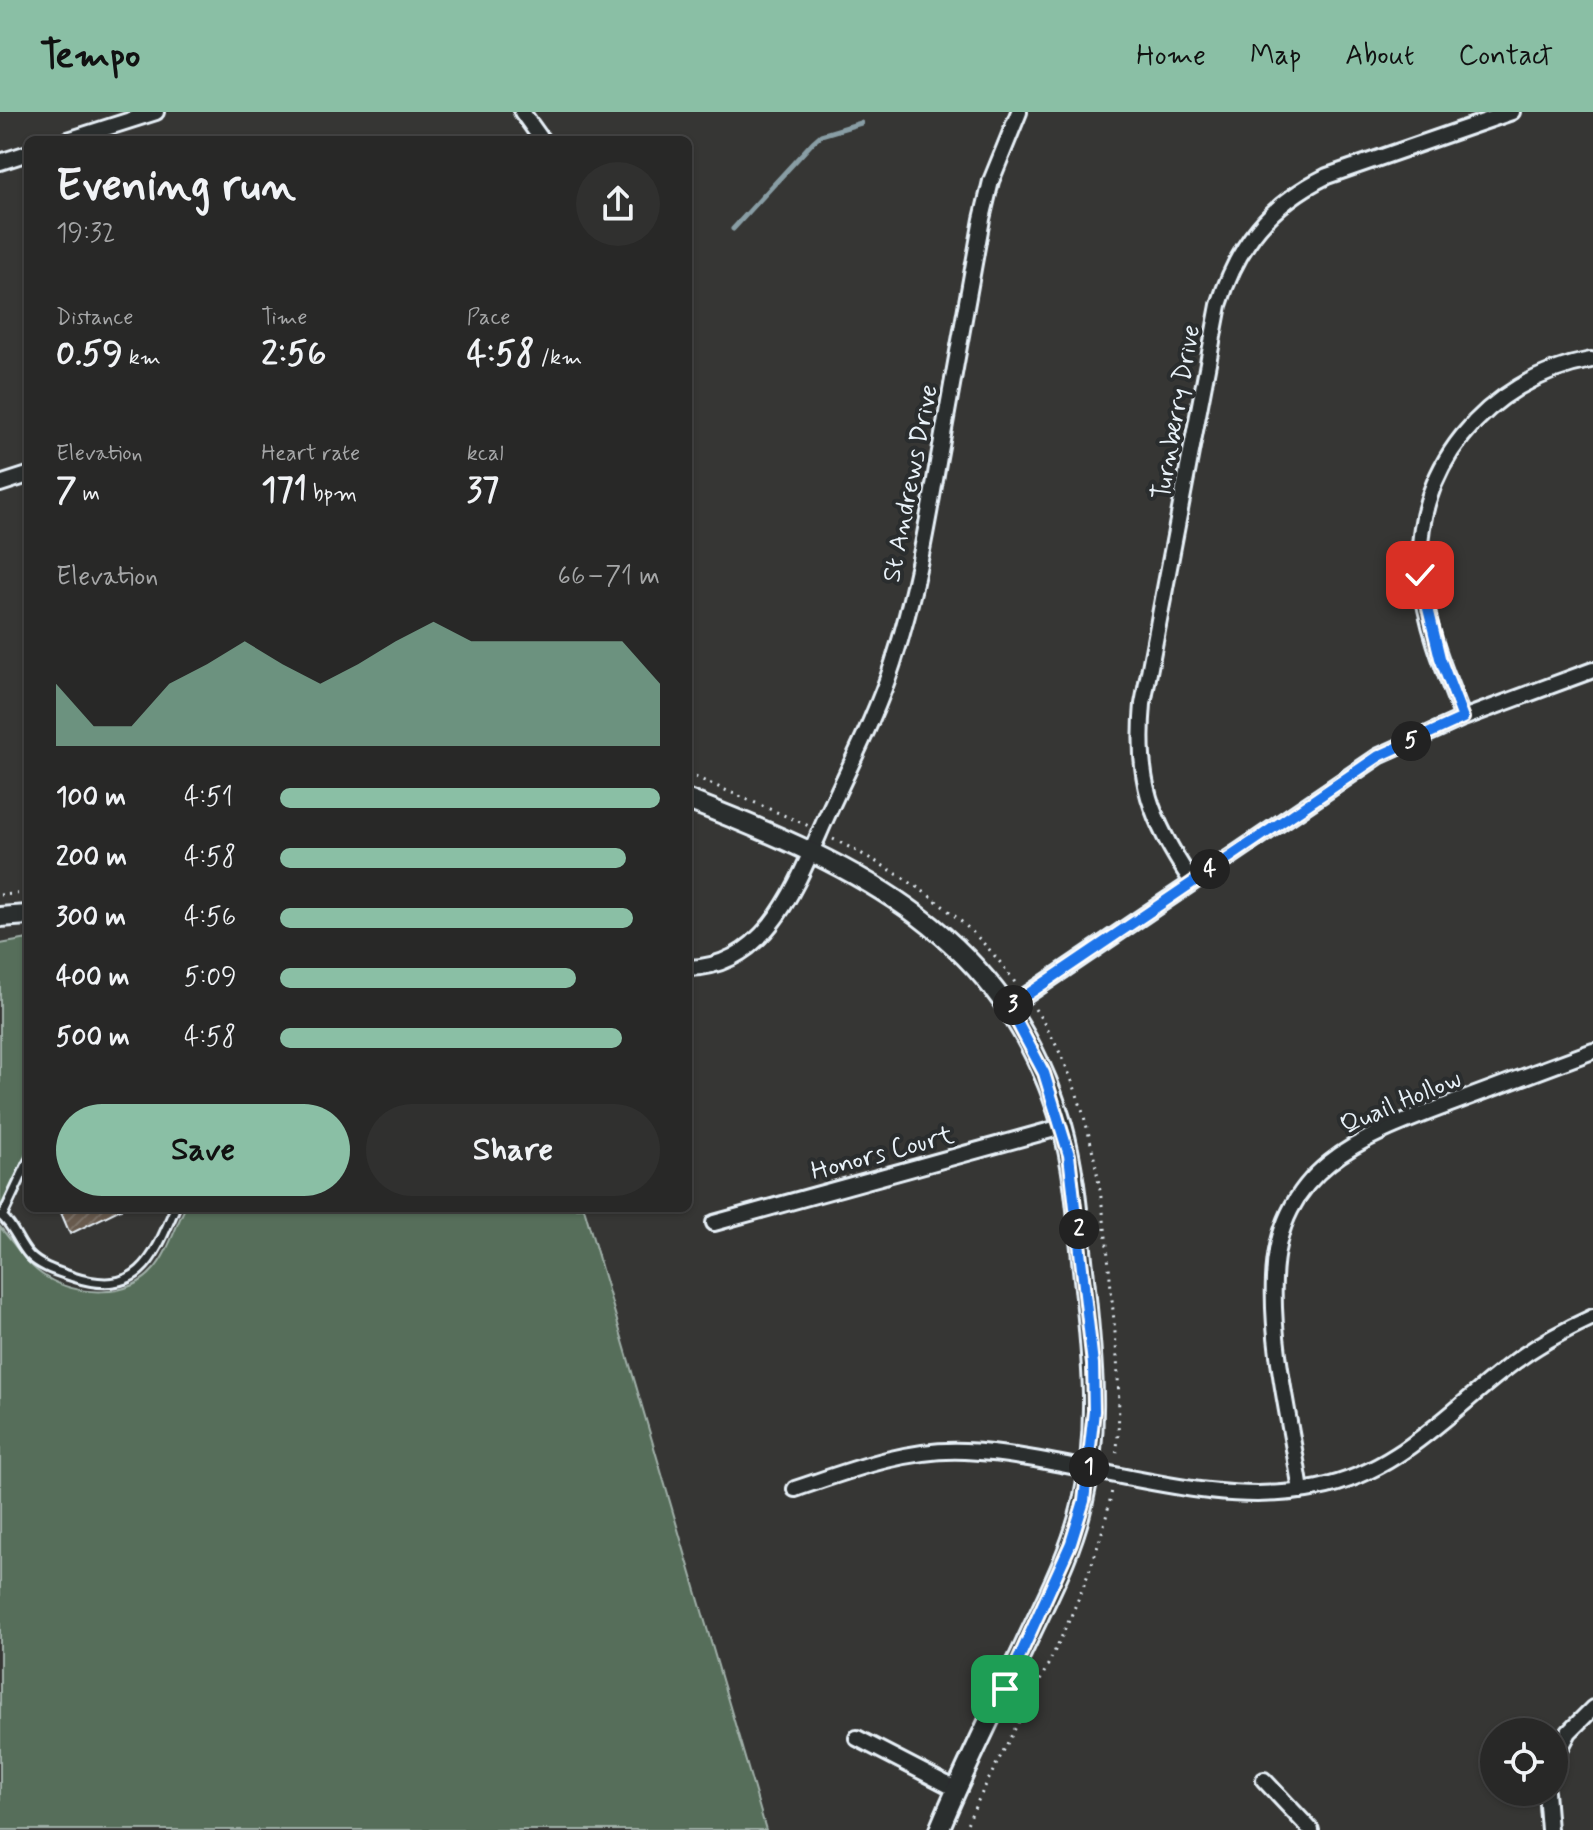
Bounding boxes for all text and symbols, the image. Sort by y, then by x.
text: Tempo [40,32,141,81]
text: Home [1136,38,1206,75]
text: Map [1250,38,1301,75]
text: About [1345,38,1414,75]
text: Contact [1458,38,1553,75]
text: Evening run [56,158,296,216]
button: share [576,162,660,246]
text: 19:32 [56,217,116,251]
text: Distance [56,304,133,332]
text: Time [261,304,307,332]
text: Pace [467,304,510,332]
street label: Turnberry Drive [1145,322,1209,503]
text: 0.59 [56,332,123,377]
text: 2:56 [261,332,326,377]
text: 4:58 [467,332,535,377]
text: km [123,344,161,372]
text: /km [535,344,582,372]
street label: St Andrews Drive [875,382,947,585]
text: Elevation [56,440,143,468]
text: Heart rate [261,440,360,468]
text: kcal [467,440,504,468]
text: 7 [56,468,77,513]
text: 171 [261,468,307,513]
text: 37 [467,468,499,513]
text: m [77,480,100,508]
text: bpm [307,480,357,508]
pin [1386,541,1454,609]
icon: check [1398,553,1442,597]
text: Elevation [56,560,158,594]
text: 66–71 m [558,560,660,594]
pin: 5 [1391,721,1431,761]
text: 5 [1404,727,1418,755]
text: 100 m [56,781,126,815]
text: 4:51 [184,781,233,815]
text: 200 m [56,841,127,875]
text: 4:58 [184,841,236,875]
pin: 4 [1190,849,1230,889]
text: 4 [1204,855,1216,883]
text: 300 m [56,901,126,935]
text: 4:56 [184,901,236,935]
text: 400 m [56,961,129,995]
text: 5:09 [184,961,237,995]
pin: 3 [993,985,1033,1025]
text: 3 [1008,991,1018,1019]
text: 500 m [56,1021,130,1055]
text: 4:58 [184,1021,236,1055]
street label: Quail Hollow [1335,1062,1466,1143]
button: Save [56,1104,350,1196]
button: Share [366,1104,660,1196]
street label: Honors Court [807,1119,958,1189]
pin: 2 [1059,1209,1099,1249]
text: 2 [1074,1215,1084,1243]
pin: 1 [1069,1447,1109,1487]
text: 1 [1084,1453,1094,1481]
pin [971,1655,1039,1723]
icon: arrive [983,1667,1027,1711]
map controls [1480,1718,1568,1806]
button: locate [1480,1718,1568,1806]

